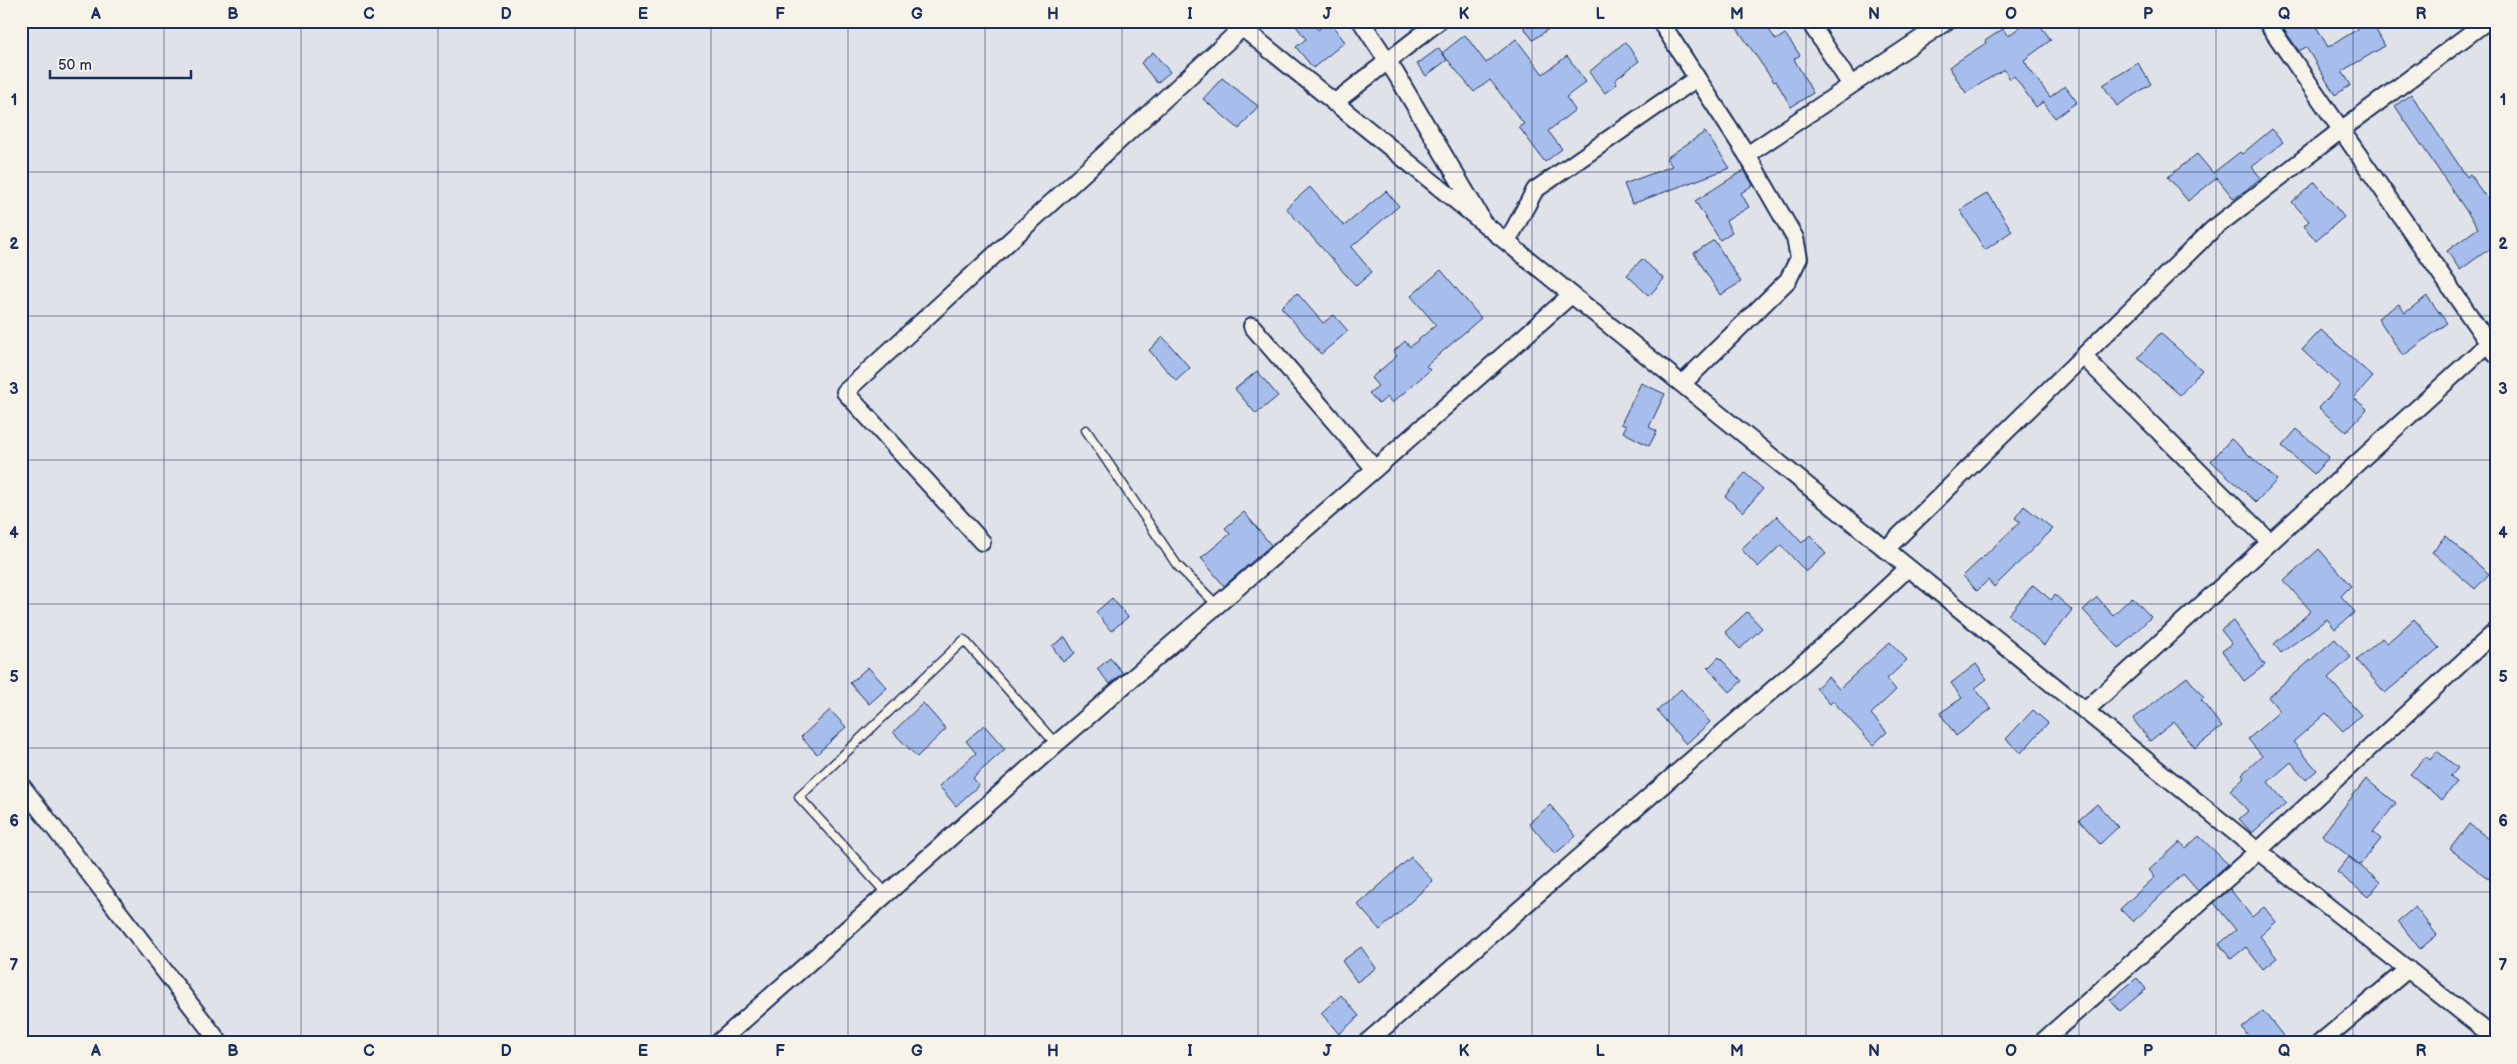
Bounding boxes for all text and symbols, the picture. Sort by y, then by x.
text: A [90,5,101,24]
text: B [227,5,239,24]
text: C [363,5,375,24]
text: D [500,5,512,24]
text: E [638,5,648,24]
text: F [775,5,785,24]
text: G [911,5,923,24]
text: H [1047,5,1059,24]
text: I [1187,5,1193,24]
text: J [1323,5,1332,24]
text: K [1459,5,1470,24]
text: L [1595,5,1605,24]
text: M [1730,5,1744,24]
text: N [1868,5,1880,24]
text: O [2005,5,2017,24]
text: P [2143,5,2153,24]
text: Q [2278,5,2290,24]
text: R [2416,5,2427,24]
scale bar [50,48,191,80]
text: 50 m [58,56,92,75]
text: 1 [11,91,17,110]
text: 1 [2500,91,2506,110]
text: 2 [9,235,19,254]
text: 2 [2498,235,2508,254]
text: 3 [9,380,19,399]
text: 3 [2498,380,2508,399]
text: 4 [9,524,19,543]
text: 4 [2498,524,2508,543]
text: 5 [9,668,19,687]
text: 5 [2498,668,2508,687]
text: 6 [9,812,19,831]
text: 6 [2498,812,2508,831]
text: 7 [10,956,19,975]
text: 7 [2499,956,2508,975]
text: A [90,1042,101,1061]
text: B [227,1042,239,1061]
text: C [363,1042,375,1061]
text: D [500,1042,512,1061]
text: E [638,1042,648,1061]
text: F [775,1042,785,1061]
text: G [911,1042,923,1061]
text: H [1047,1042,1059,1061]
text: I [1187,1042,1193,1061]
text: J [1323,1042,1332,1061]
text: K [1459,1042,1470,1061]
text: L [1595,1042,1605,1061]
text: M [1730,1042,1744,1061]
text: N [1868,1042,1880,1061]
text: O [2005,1042,2017,1061]
text: P [2143,1042,2153,1061]
text: Q [2278,1042,2290,1061]
text: R [2416,1042,2427,1061]

